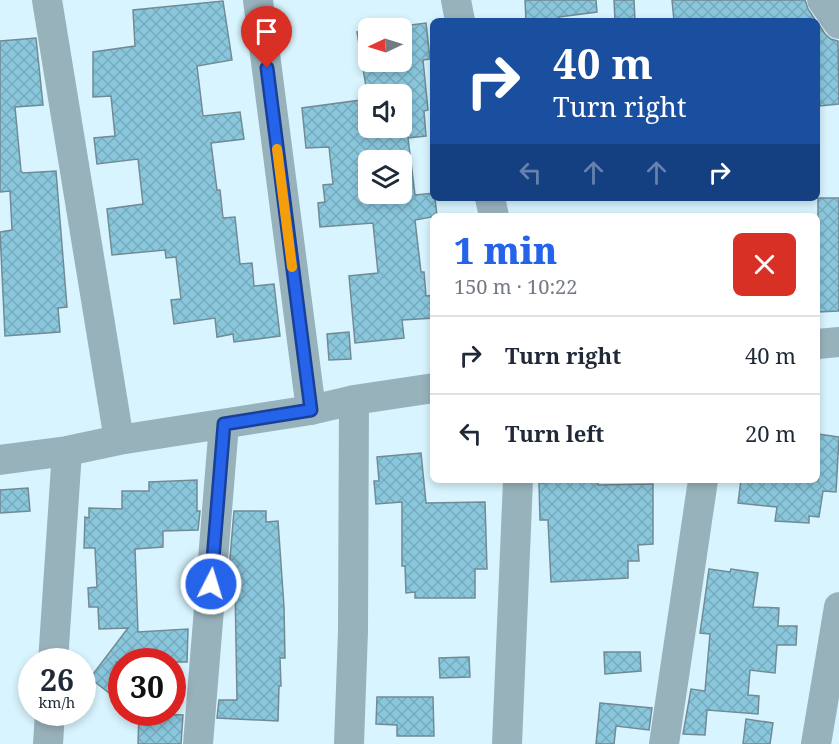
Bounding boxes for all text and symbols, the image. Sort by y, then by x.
pin [241,6,292,68]
icon: arrive [250,15,283,48]
north arrow [358,18,412,72]
map controls [358,18,412,204]
text: 40 m [553,34,653,91]
icon: right [454,42,532,120]
button: sound [358,84,412,138]
text: Turn right [553,88,686,125]
button: layers [358,150,412,204]
icon: left [514,156,547,189]
icon: ahead [577,156,610,189]
icon: ahead [640,156,673,189]
icon: right [703,156,736,189]
text: 1 min [454,226,557,275]
button: close [733,233,796,296]
text: 150 m · 10:22 [454,273,577,300]
icon: right [454,339,487,372]
text: Turn right [505,340,621,370]
text: 40 m [745,340,796,370]
icon: left [454,417,487,450]
text: Turn left [505,418,604,448]
text: 20 m [745,418,796,448]
position arrow [179,552,243,616]
speed limit sign: 30 [108,648,186,726]
text: 26 [40,659,74,700]
text: km/h [39,692,75,712]

